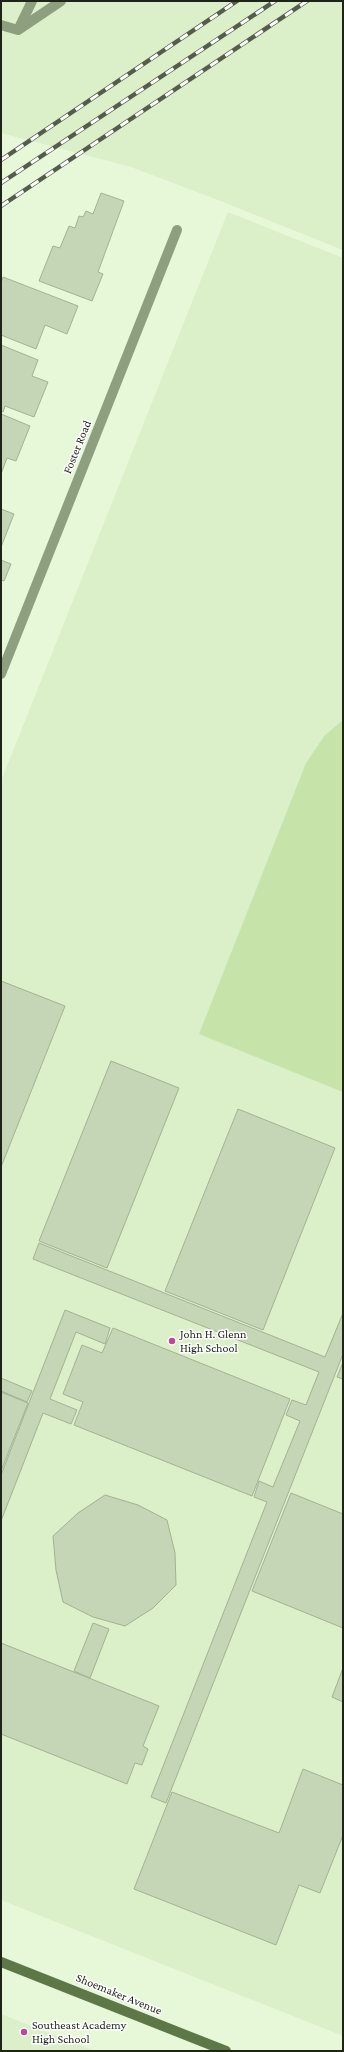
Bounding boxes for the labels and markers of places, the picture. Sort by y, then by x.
place label: John H. Glenn High School [179,1327,247,1355]
marker: John H. Glenn High School [167,1336,177,1346]
place label: Southeast Academy High School [32,2018,127,2046]
marker: Southeast Academy High School [19,2027,29,2037]

